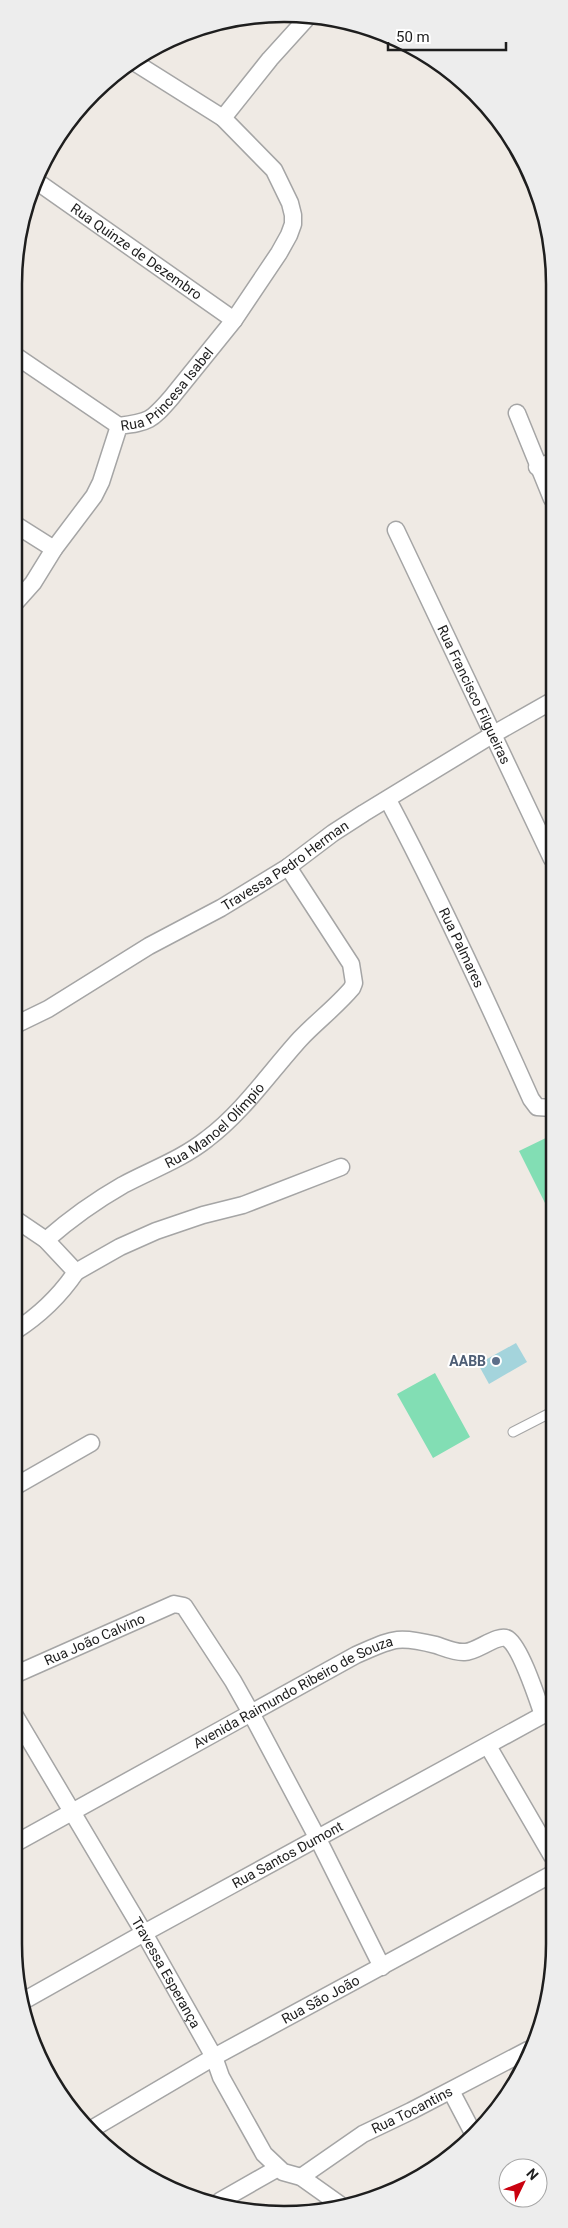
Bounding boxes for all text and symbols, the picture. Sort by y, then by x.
scale bar [388,20,506,52]
text: 50 m [396,28,430,46]
street label: Rua Quinze de Dezembro [68,200,205,303]
street label: Rua Princesa Isabel [119,344,216,434]
street label: Rua Francisco Filgueiras [434,622,514,767]
street label: Travessa Pedro Herman [219,817,351,914]
street label: Rua Palmares [436,905,487,990]
street label: Rua Manoel Olímpio [162,1079,267,1171]
place label: AABB [449,1353,486,1369]
marker: AABB [490,1355,502,1367]
street label: Rua João Calvino [42,1610,147,1669]
street label: Avenida Raimundo Ribeiro de Souza [190,1633,395,1751]
street label: Rua Santos Dumont [229,1818,346,1891]
street label: Travessa Esperança [128,1914,204,2031]
street label: Rua São João [279,1972,362,2027]
street label: Rua Tocantins [369,2083,455,2137]
north arrow [498,2158,548,2208]
text: N [523,2165,542,2183]

